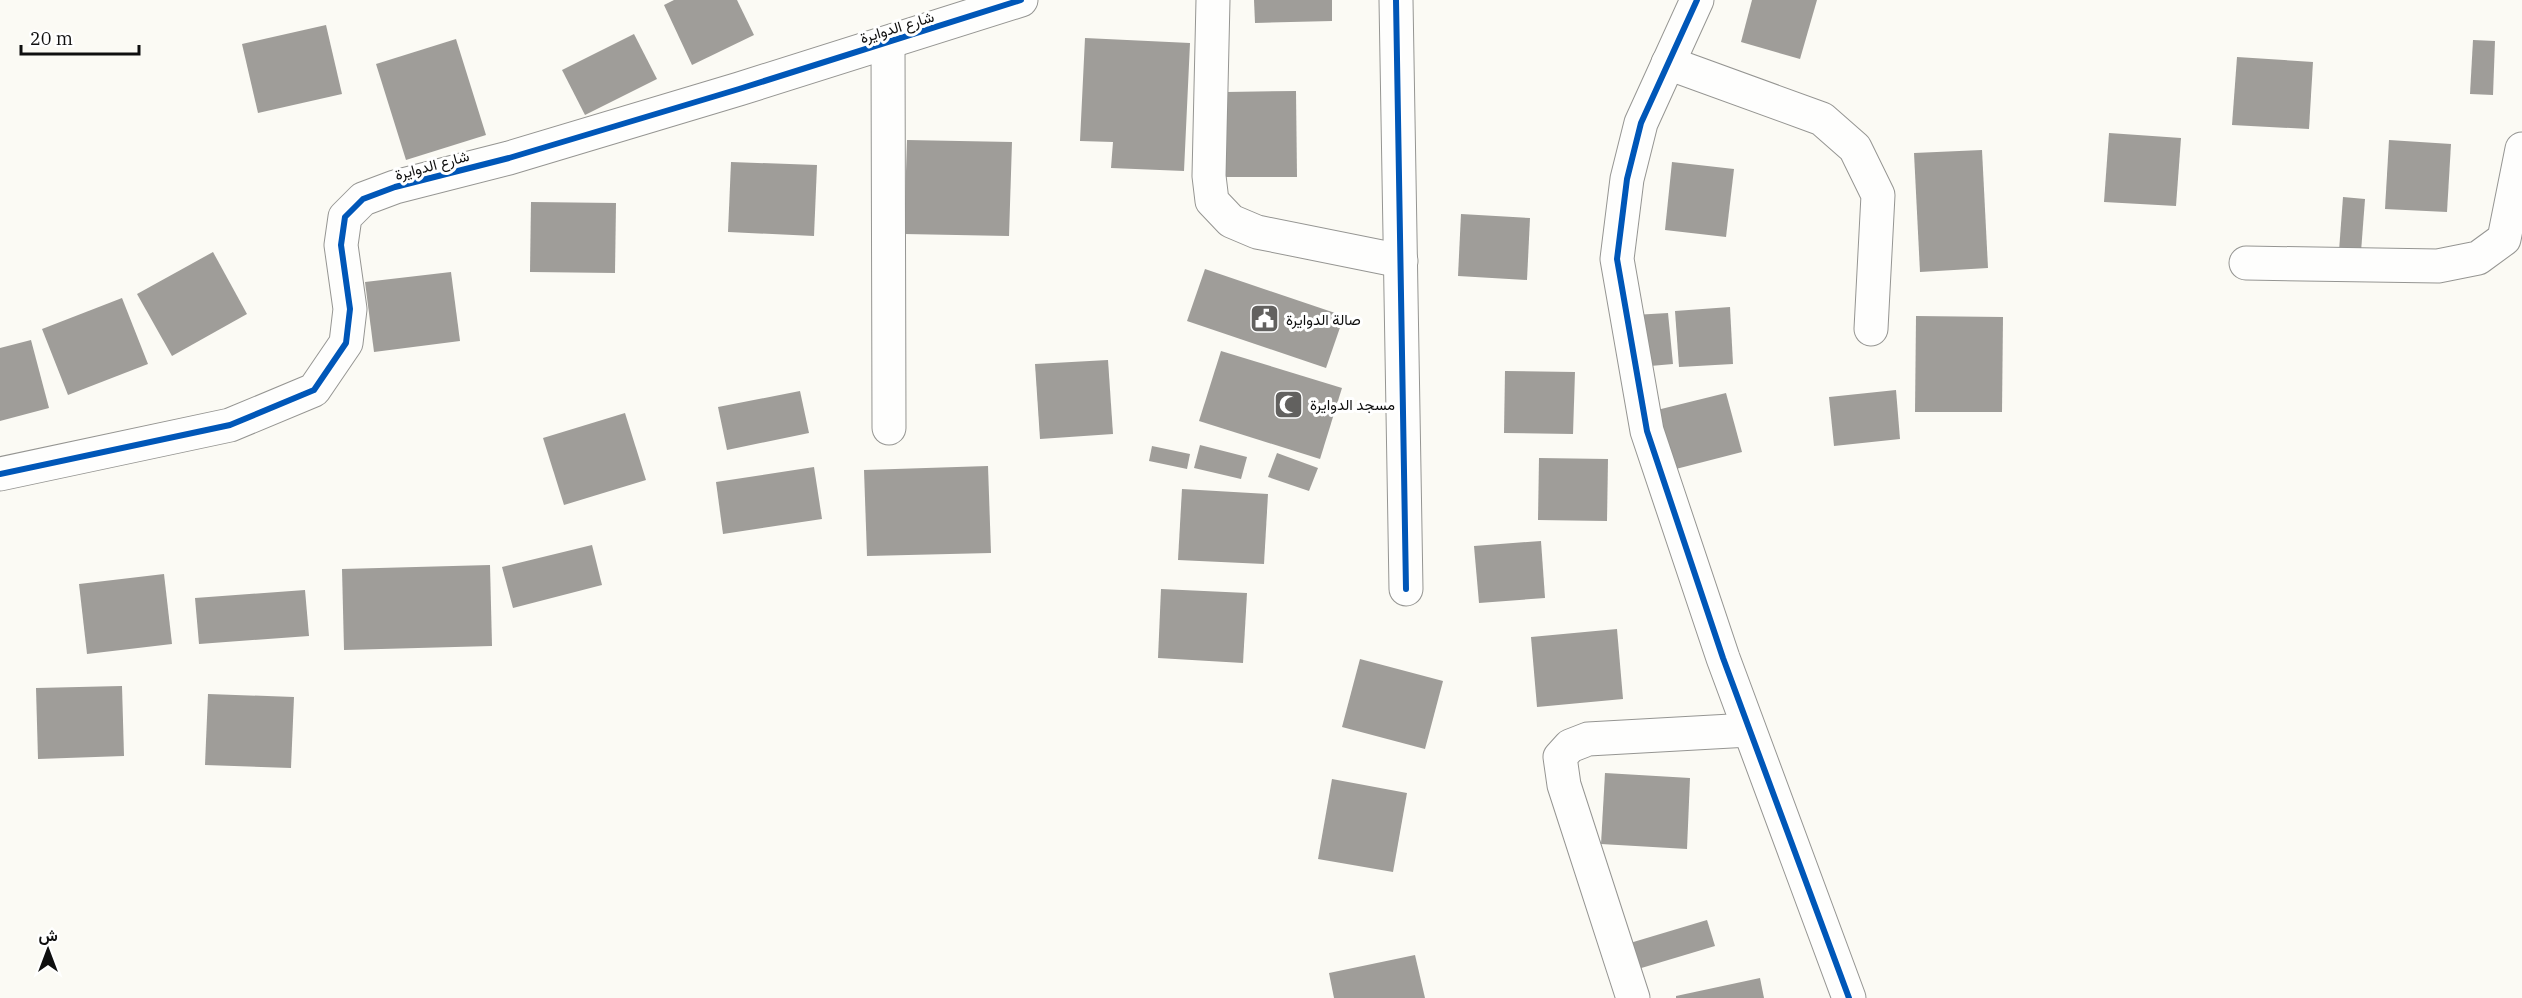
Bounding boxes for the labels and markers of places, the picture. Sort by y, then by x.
public building icon: صالة الدوايرة [1249,303,1281,335]
place label: صالة الدوايرة [1286,310,1361,329]
mosque icon: مسجد الدوايرة [1273,388,1305,420]
place label: مسجد الدوايرة [1310,395,1395,414]

